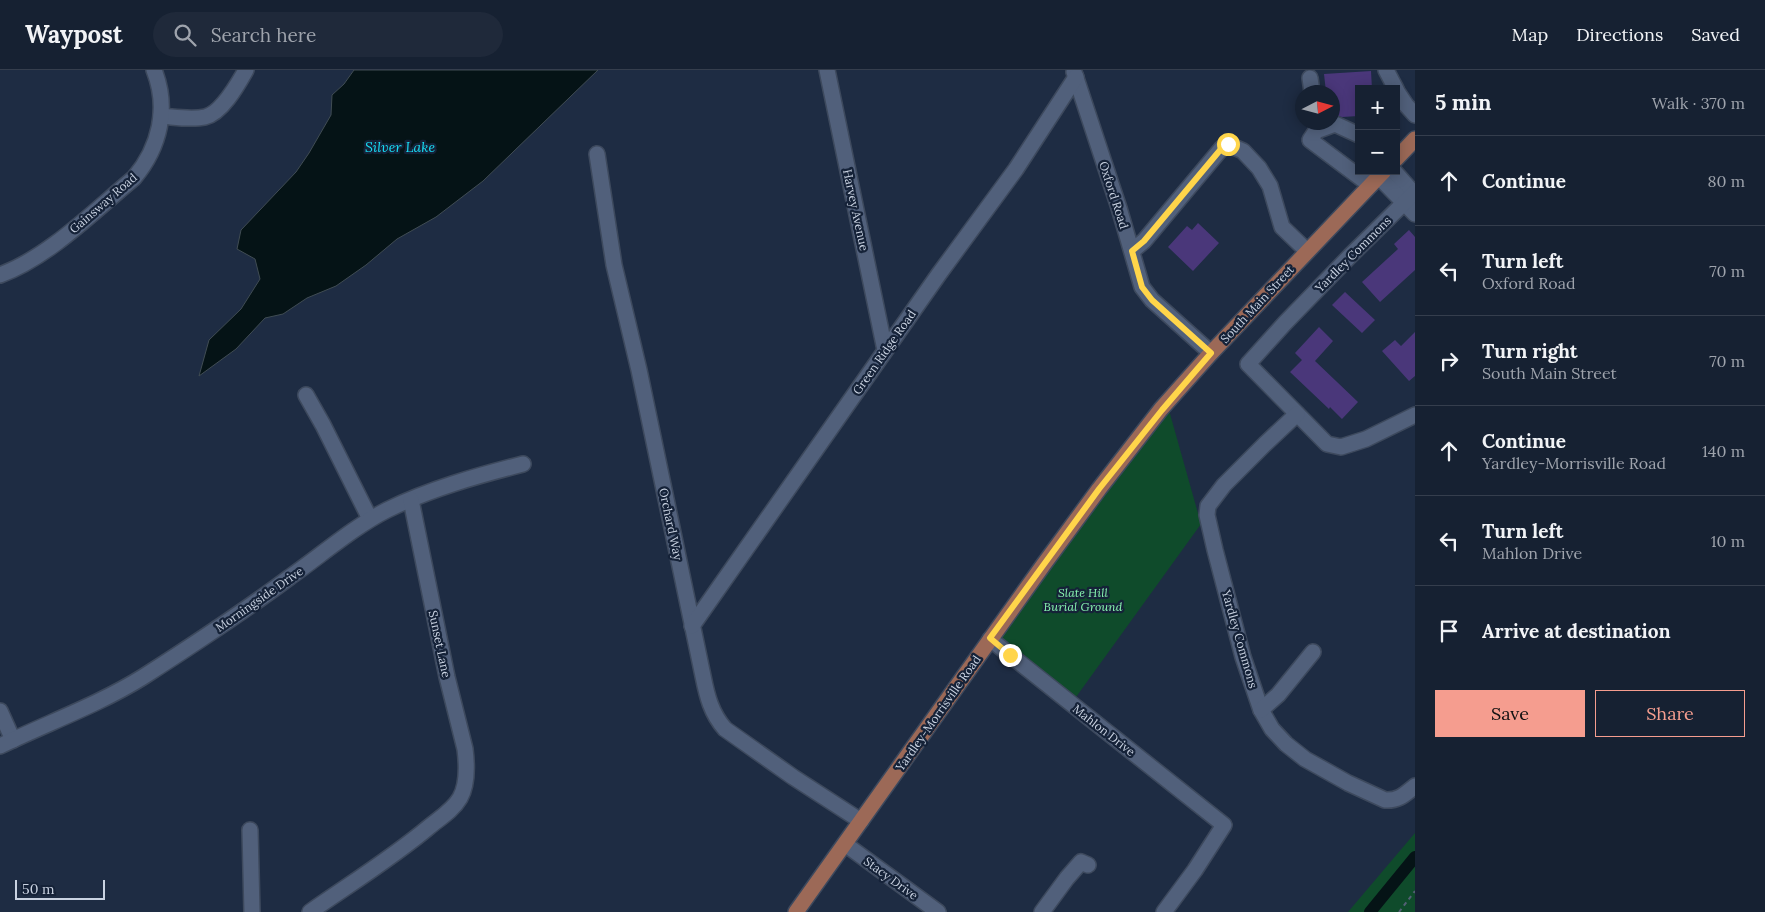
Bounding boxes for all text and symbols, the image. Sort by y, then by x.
search box [153,12,503,57]
text: Waypost [25,19,123,50]
icon: search [171,21,199,49]
text: Search here [211,23,316,47]
text: Map [1512,23,1548,46]
text: Directions [1576,23,1663,46]
text: Saved [1691,23,1740,46]
north arrow [1295,85,1340,130]
map controls [1355,85,1400,175]
button: + [1355,85,1400,130]
text: 5 min [1435,89,1491,116]
text: Walk · 370 m [1652,93,1745,113]
button: − [1355,130,1400,175]
route start [1217,133,1240,156]
water label: Silver Lake [365,138,435,156]
street label: Oxford Road [1096,159,1132,231]
icon: ahead [1435,167,1463,195]
street label: Harvey Avenue [840,168,872,253]
text: Continue [1482,169,1566,193]
street label: Gainsway Road [66,170,140,236]
text: 80 m [1708,171,1745,191]
street label: Yardley Commons [1311,213,1394,296]
text: Turn left [1482,249,1563,273]
icon: left [1435,257,1463,285]
text: 70 m [1709,261,1745,281]
street label: South Main Street [1217,262,1297,346]
text: Oxford Road [1482,273,1575,293]
street label: Green Ridge Road [849,307,919,397]
text: Turn right [1482,339,1578,363]
icon: right [1435,347,1463,375]
text: 70 m [1709,351,1745,371]
text: South Main Street [1482,363,1617,383]
text: Continue [1482,429,1566,453]
icon: ahead [1435,437,1463,465]
text: 140 m [1702,441,1745,461]
text: Yardley-Morrisville Road [1482,453,1666,473]
street label: Orchard Way [656,486,686,562]
text: Turn left [1482,519,1563,543]
icon: left [1435,527,1463,555]
text: 10 m [1711,531,1745,551]
text: Mahlon Drive [1482,543,1582,563]
street label: Morningside Drive [212,563,306,635]
park label: Slate Hill Burial Ground [1044,585,1123,614]
street label: Yardley Commons [1219,587,1261,690]
street label: Sunset Lane [426,609,455,679]
icon: arrive [1435,617,1463,645]
text: Arrive at destination [1482,619,1671,643]
route end [999,644,1022,667]
street label: Yardley-Morrisville Road [892,652,984,775]
button: Save [1435,690,1585,737]
button: Share [1595,690,1745,737]
street label: Mahlon Drive [1070,701,1139,759]
street label: Stacy Drive [861,853,921,903]
scale bar [15,877,105,900]
text: 50 m [22,880,55,898]

